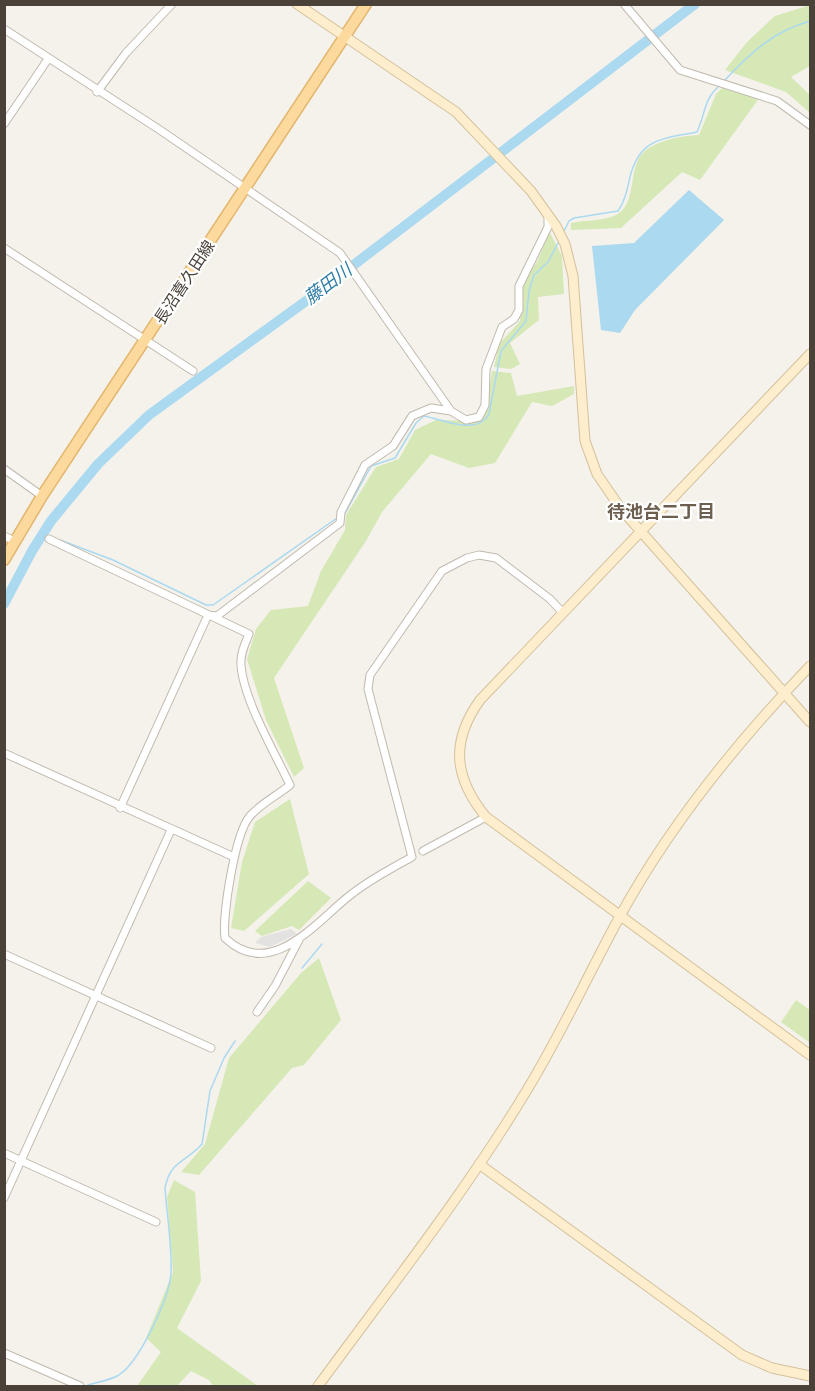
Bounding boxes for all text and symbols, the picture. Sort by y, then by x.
street label: 長沼喜久田線 [150,237,219,328]
water label: 藤田川 [300,258,358,309]
district label: 待池台二丁目 [607,501,715,523]

